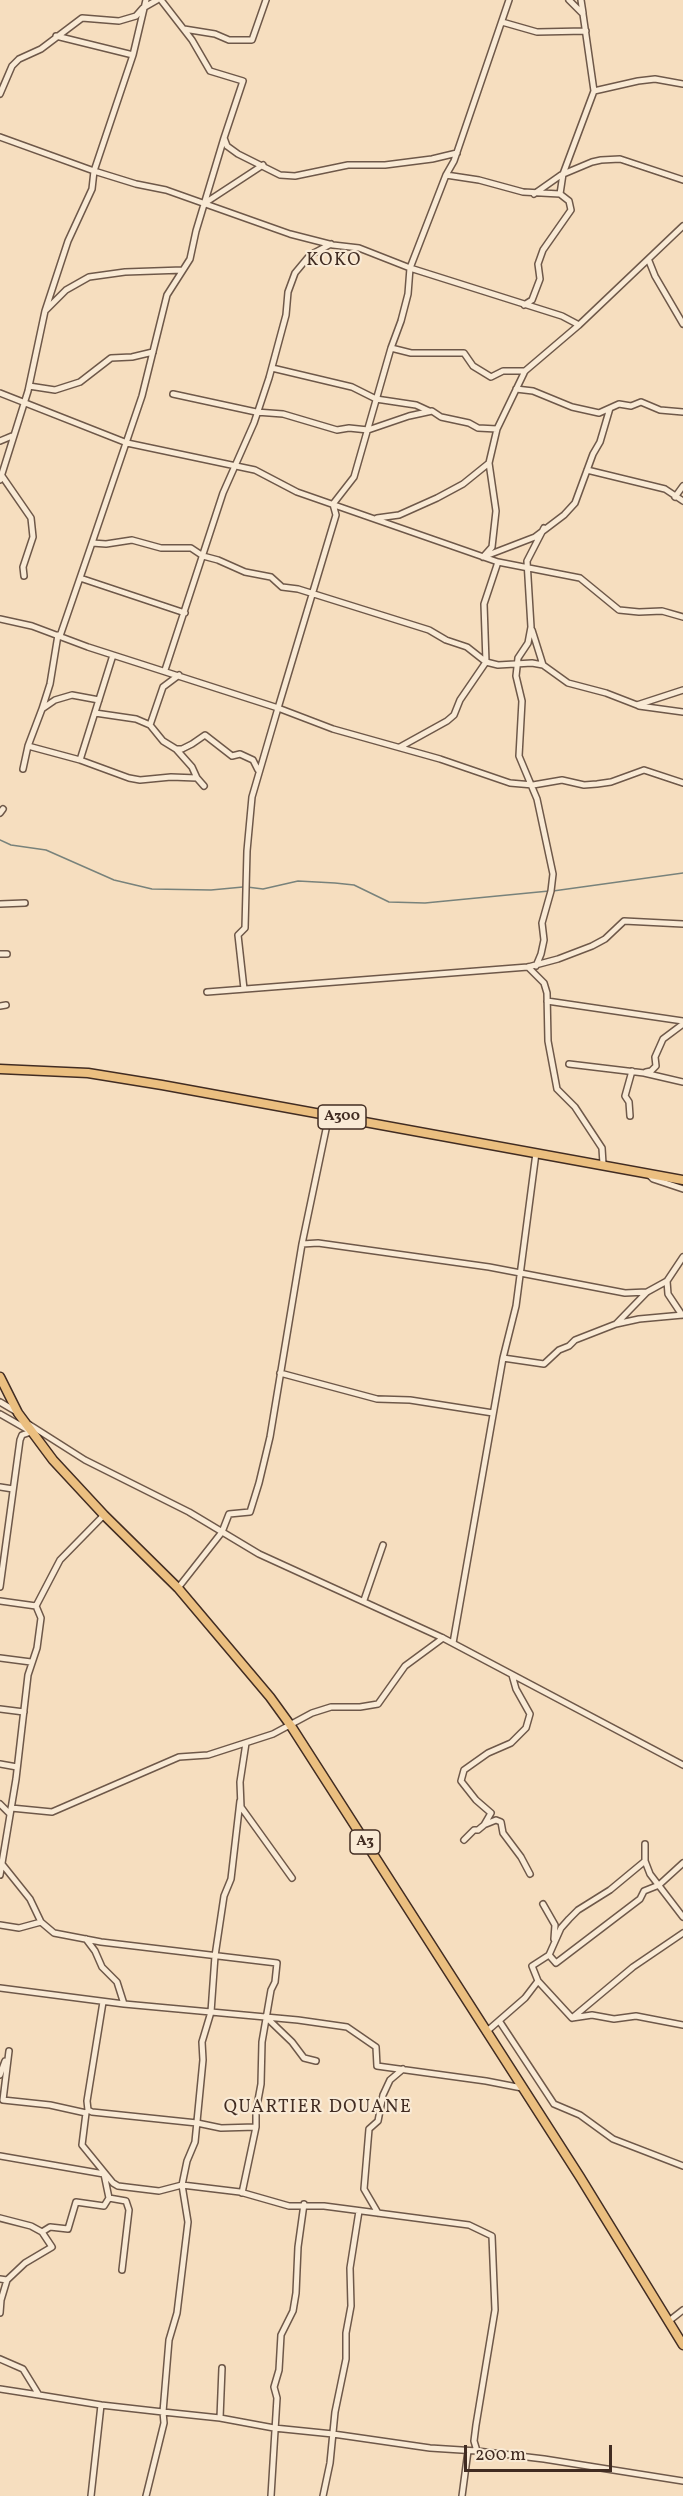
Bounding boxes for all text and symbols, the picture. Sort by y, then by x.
district label: KOKO [306,251,362,273]
road number: A300 [318,1105,366,1129]
road number: A3 [350,1830,380,1854]
district label: QUARTIER DOUANE [224,2098,412,2120]
scale bar [467,2433,616,2471]
text: 200 m [475,2443,526,2468]

